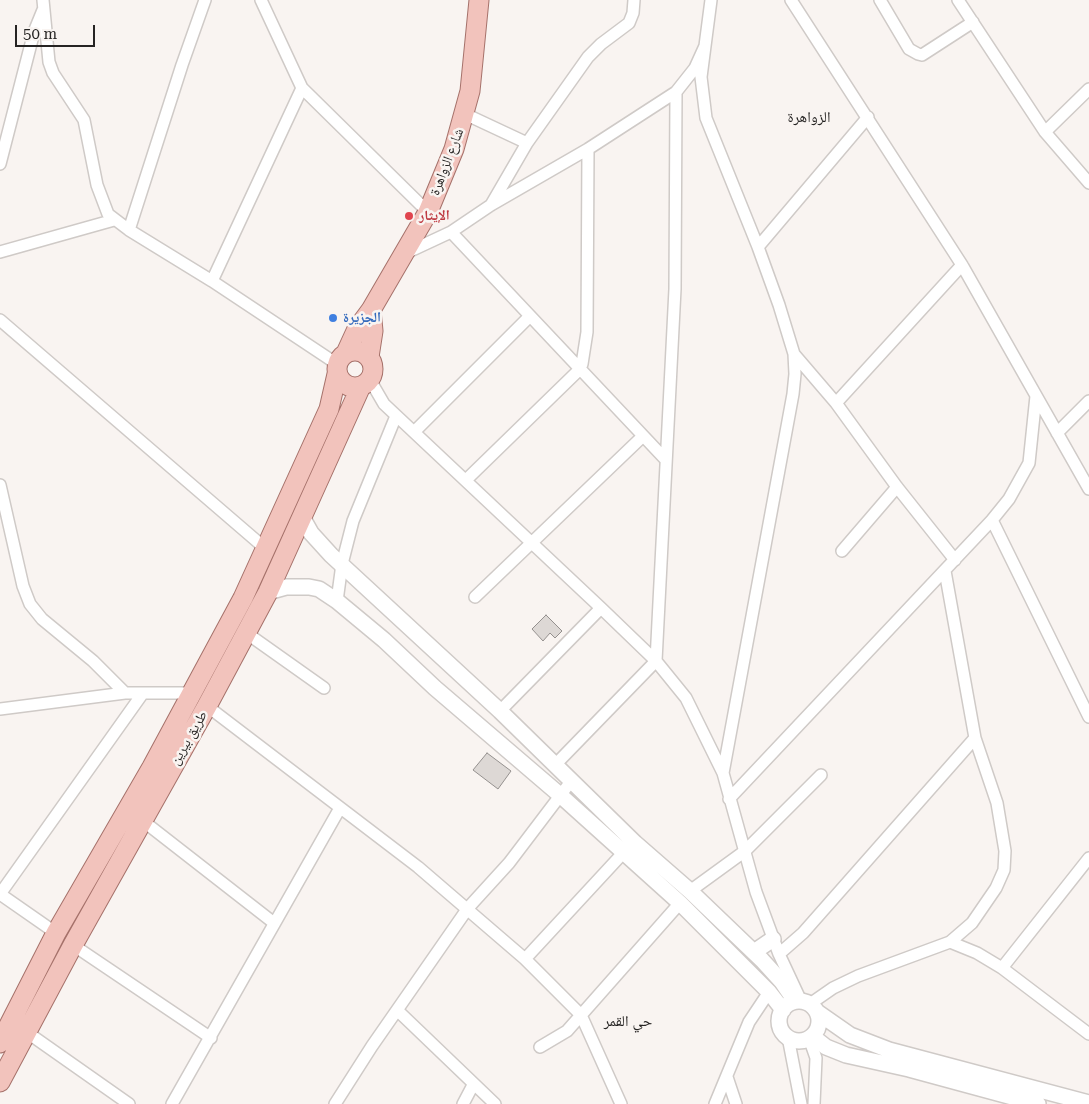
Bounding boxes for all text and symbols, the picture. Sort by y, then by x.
scale bar [18,15,98,47]
text: 50 m [23,25,57,43]
district label: الزواهرة [787,109,831,127]
street label: شارع الزواهرة [427,126,467,198]
place label: الإيثار [419,208,450,224]
marker: الإيثار [403,210,415,222]
place label: الجزيرة [343,310,381,326]
marker: الجزيرة [327,312,339,324]
street label: طريق بيرين [167,708,211,768]
district label: حي القمر [604,1013,652,1031]

